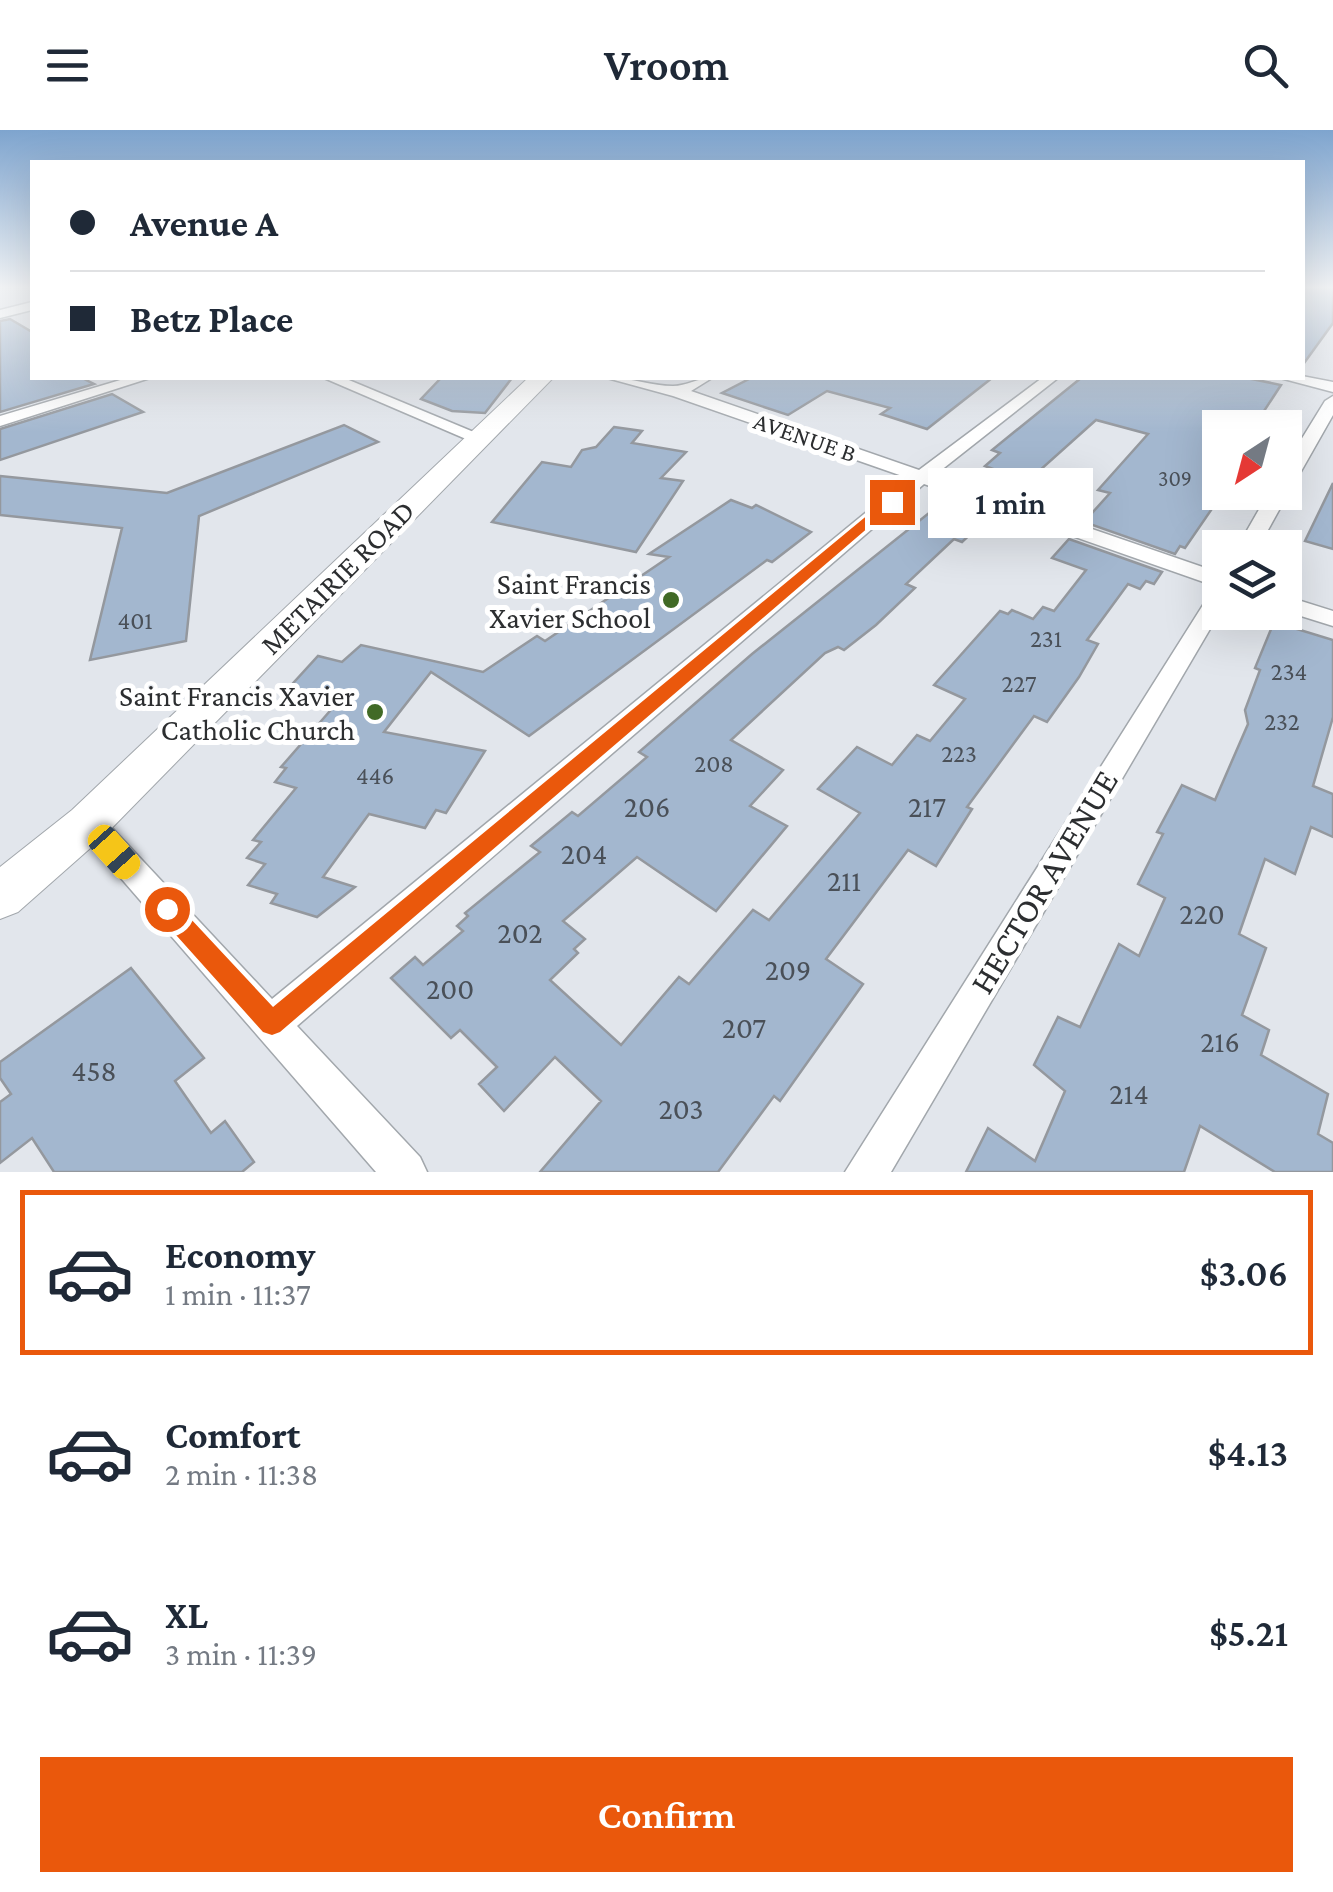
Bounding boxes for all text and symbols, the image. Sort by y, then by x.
icon: menu [40,38,95,93]
icon: search [1238,38,1293,93]
text: Vroom [604,40,729,90]
text: Avenue A [130,202,278,244]
text: Betz Place [130,298,293,340]
street label: AVENUE B [750,407,860,467]
north arrow [1202,410,1302,510]
map controls [1202,410,1302,630]
house number: 309 [1158,466,1192,491]
callout: 1 min [927,467,1092,537]
route end [870,480,915,525]
text: 1 min [975,485,1046,521]
street label: METAIRIE ROAD [253,493,421,661]
button: layers [1202,530,1302,630]
place label: Saint Francis Xavier School [489,567,651,634]
marker: Saint Francis Xavier School [660,589,682,611]
house number: 401 [117,607,153,634]
house number: 231 [1030,625,1062,652]
house number: 234 [1271,658,1307,685]
house number: 227 [1002,670,1036,697]
place label: Saint Francis Xavier Catholic Church [119,679,355,746]
marker: Saint Francis Xavier Catholic Church [364,701,386,723]
house number: 232 [1264,708,1300,735]
house number: 223 [941,740,977,767]
house number: 208 [694,750,734,777]
house number: 446 [356,762,394,789]
street label: HECTOR AVENUE [962,763,1126,1001]
house number: 206 [624,790,670,823]
house number: 217 [908,790,946,823]
car [83,820,145,884]
house number: 204 [561,837,607,870]
house number: 211 [827,864,861,897]
route start [145,887,190,932]
house number: 220 [1179,897,1225,930]
house number: 202 [497,916,543,949]
house number: 209 [765,953,811,986]
house number: 200 [426,972,474,1005]
house number: 207 [722,1011,766,1044]
house number: 216 [1200,1025,1240,1058]
house number: 458 [71,1054,117,1087]
house number: 214 [1109,1077,1149,1110]
house number: 203 [658,1092,704,1125]
icon: car [45,1228,135,1318]
text: Economy [165,1234,315,1276]
text: $3.06 [1200,1252,1288,1294]
text: 1 min · 11:37 [165,1276,311,1312]
icon: car [45,1408,135,1498]
text: Comfort [165,1414,301,1456]
text: $4.13 [1208,1432,1288,1474]
text: 2 min · 11:38 [165,1456,318,1492]
icon: car [45,1588,135,1678]
text: XL [165,1594,208,1636]
text: $5.21 [1209,1612,1288,1654]
text: 3 min · 11:39 [165,1636,317,1672]
button: Confirm [40,1757,1293,1872]

